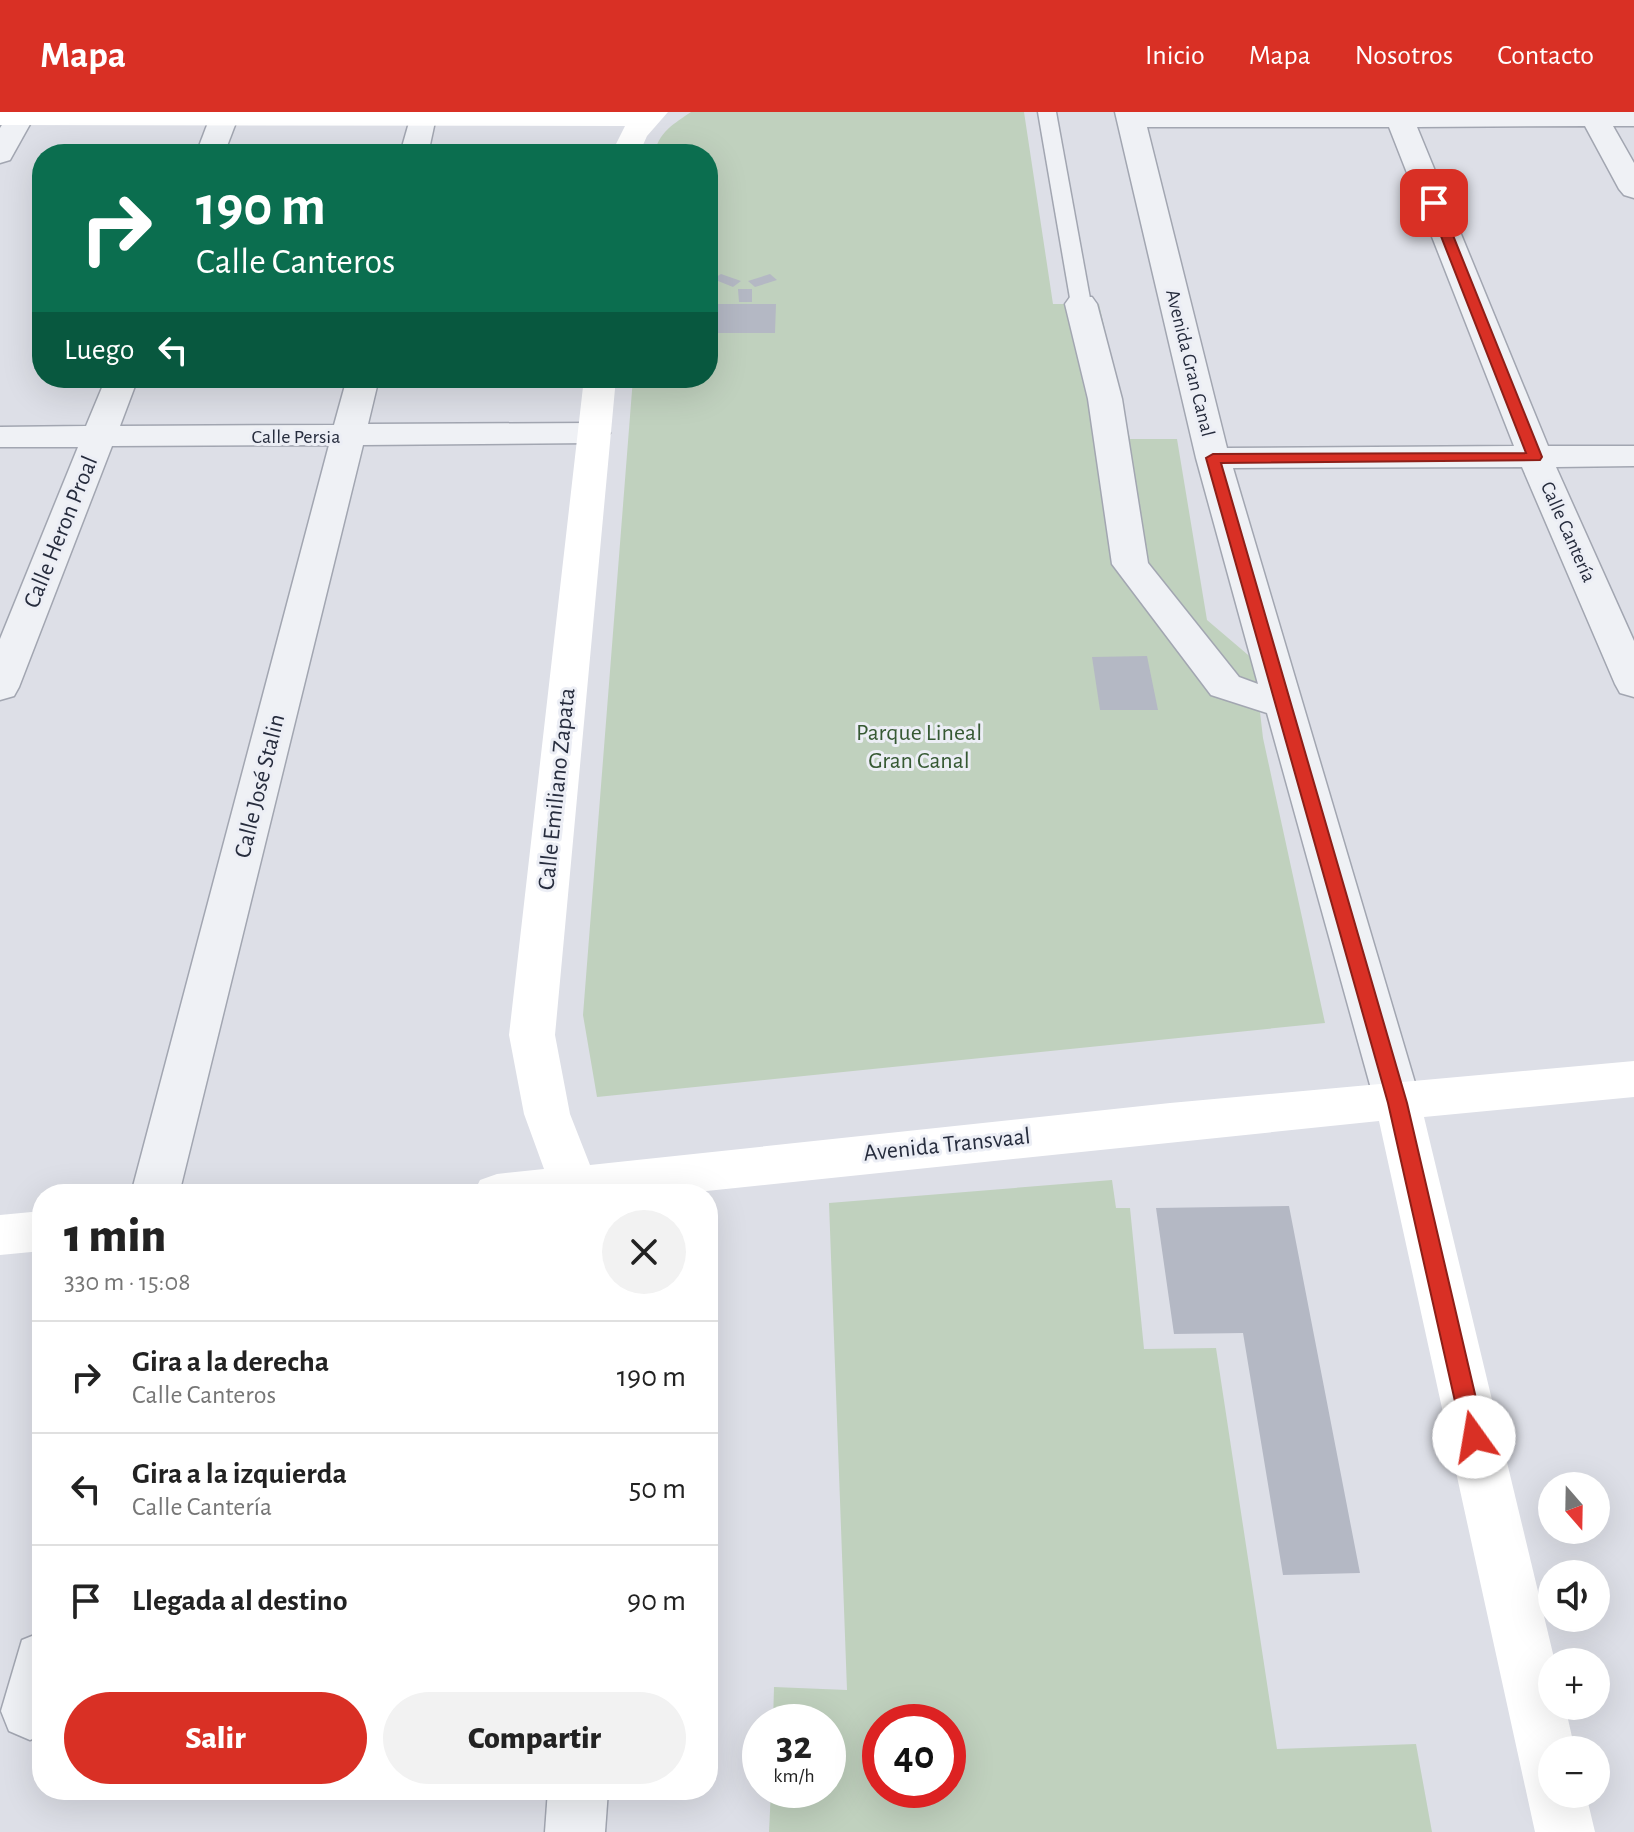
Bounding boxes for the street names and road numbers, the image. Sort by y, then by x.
street label: Avenida Gran Canal [1162,287,1218,439]
street label: Calle Persia [252,427,340,447]
street label: Calle Heron Proal [20,453,102,611]
street label: Calle Cantería [1537,479,1599,585]
street label: Calle Emiliano Zapata [534,687,580,891]
street label: Calle José Stalin [231,712,289,860]
street label: Avenida Transvaal [862,1124,1032,1166]

